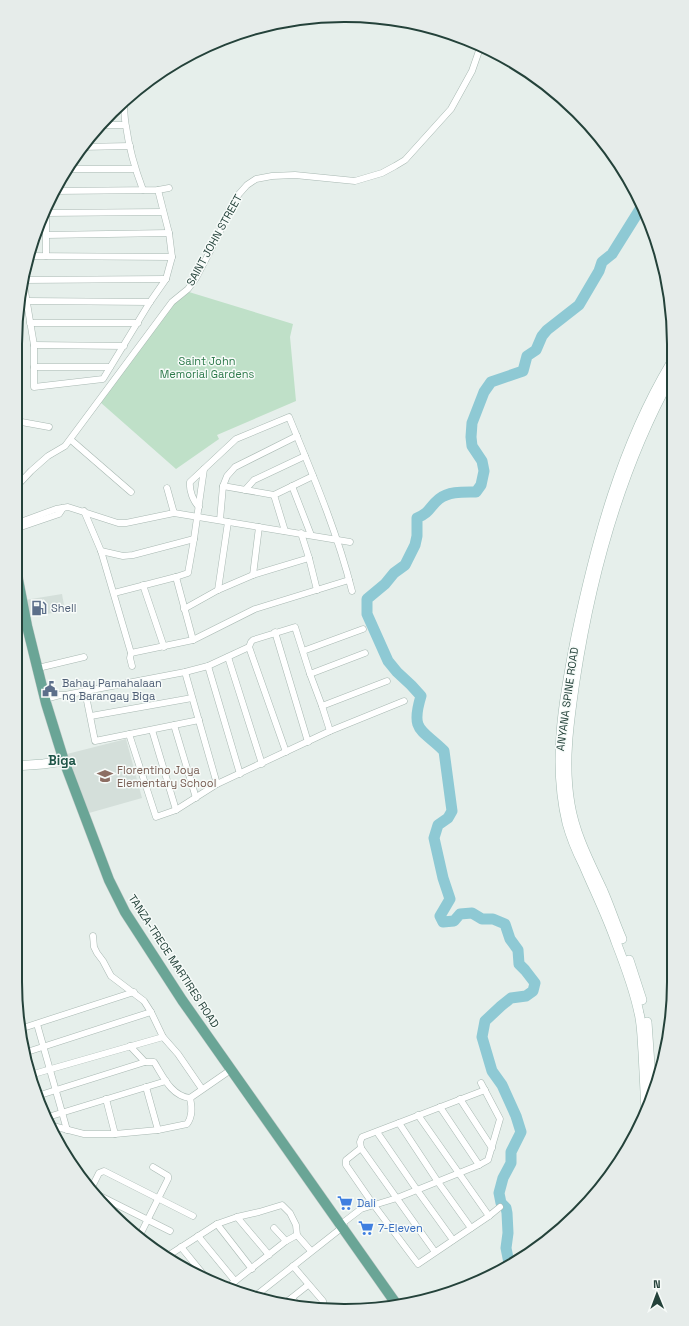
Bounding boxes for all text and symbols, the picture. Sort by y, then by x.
street label: SAINT JOHN STREET [183,191,245,288]
park label: Saint John Memorial Gardens [160,354,255,381]
fuel station icon: Shell [30,599,48,617]
place label: Shell [51,601,76,615]
street label: ANYANA SPINE ROAD [553,646,581,752]
place label: Bahay Pamahalaan ng Barangay Biga [62,676,162,703]
public building icon: Bahay Pamahalaan ng Barangay Biga [41,680,59,698]
district label: Biga [48,752,76,769]
place label: Florentino Joya Elementary School [117,763,216,790]
school or university icon: Florentino Joya Elementary School [96,767,114,785]
street label: TANZA-TRECE MARTIRES ROAD [126,892,222,1030]
supermarket icon: Dali [336,1194,354,1212]
place label: Dali [357,1196,376,1210]
supermarket icon: 7-Eleven [357,1219,375,1237]
place label: 7-Eleven [378,1221,423,1235]
north arrow [637,1274,677,1314]
text: N [653,1277,661,1291]

